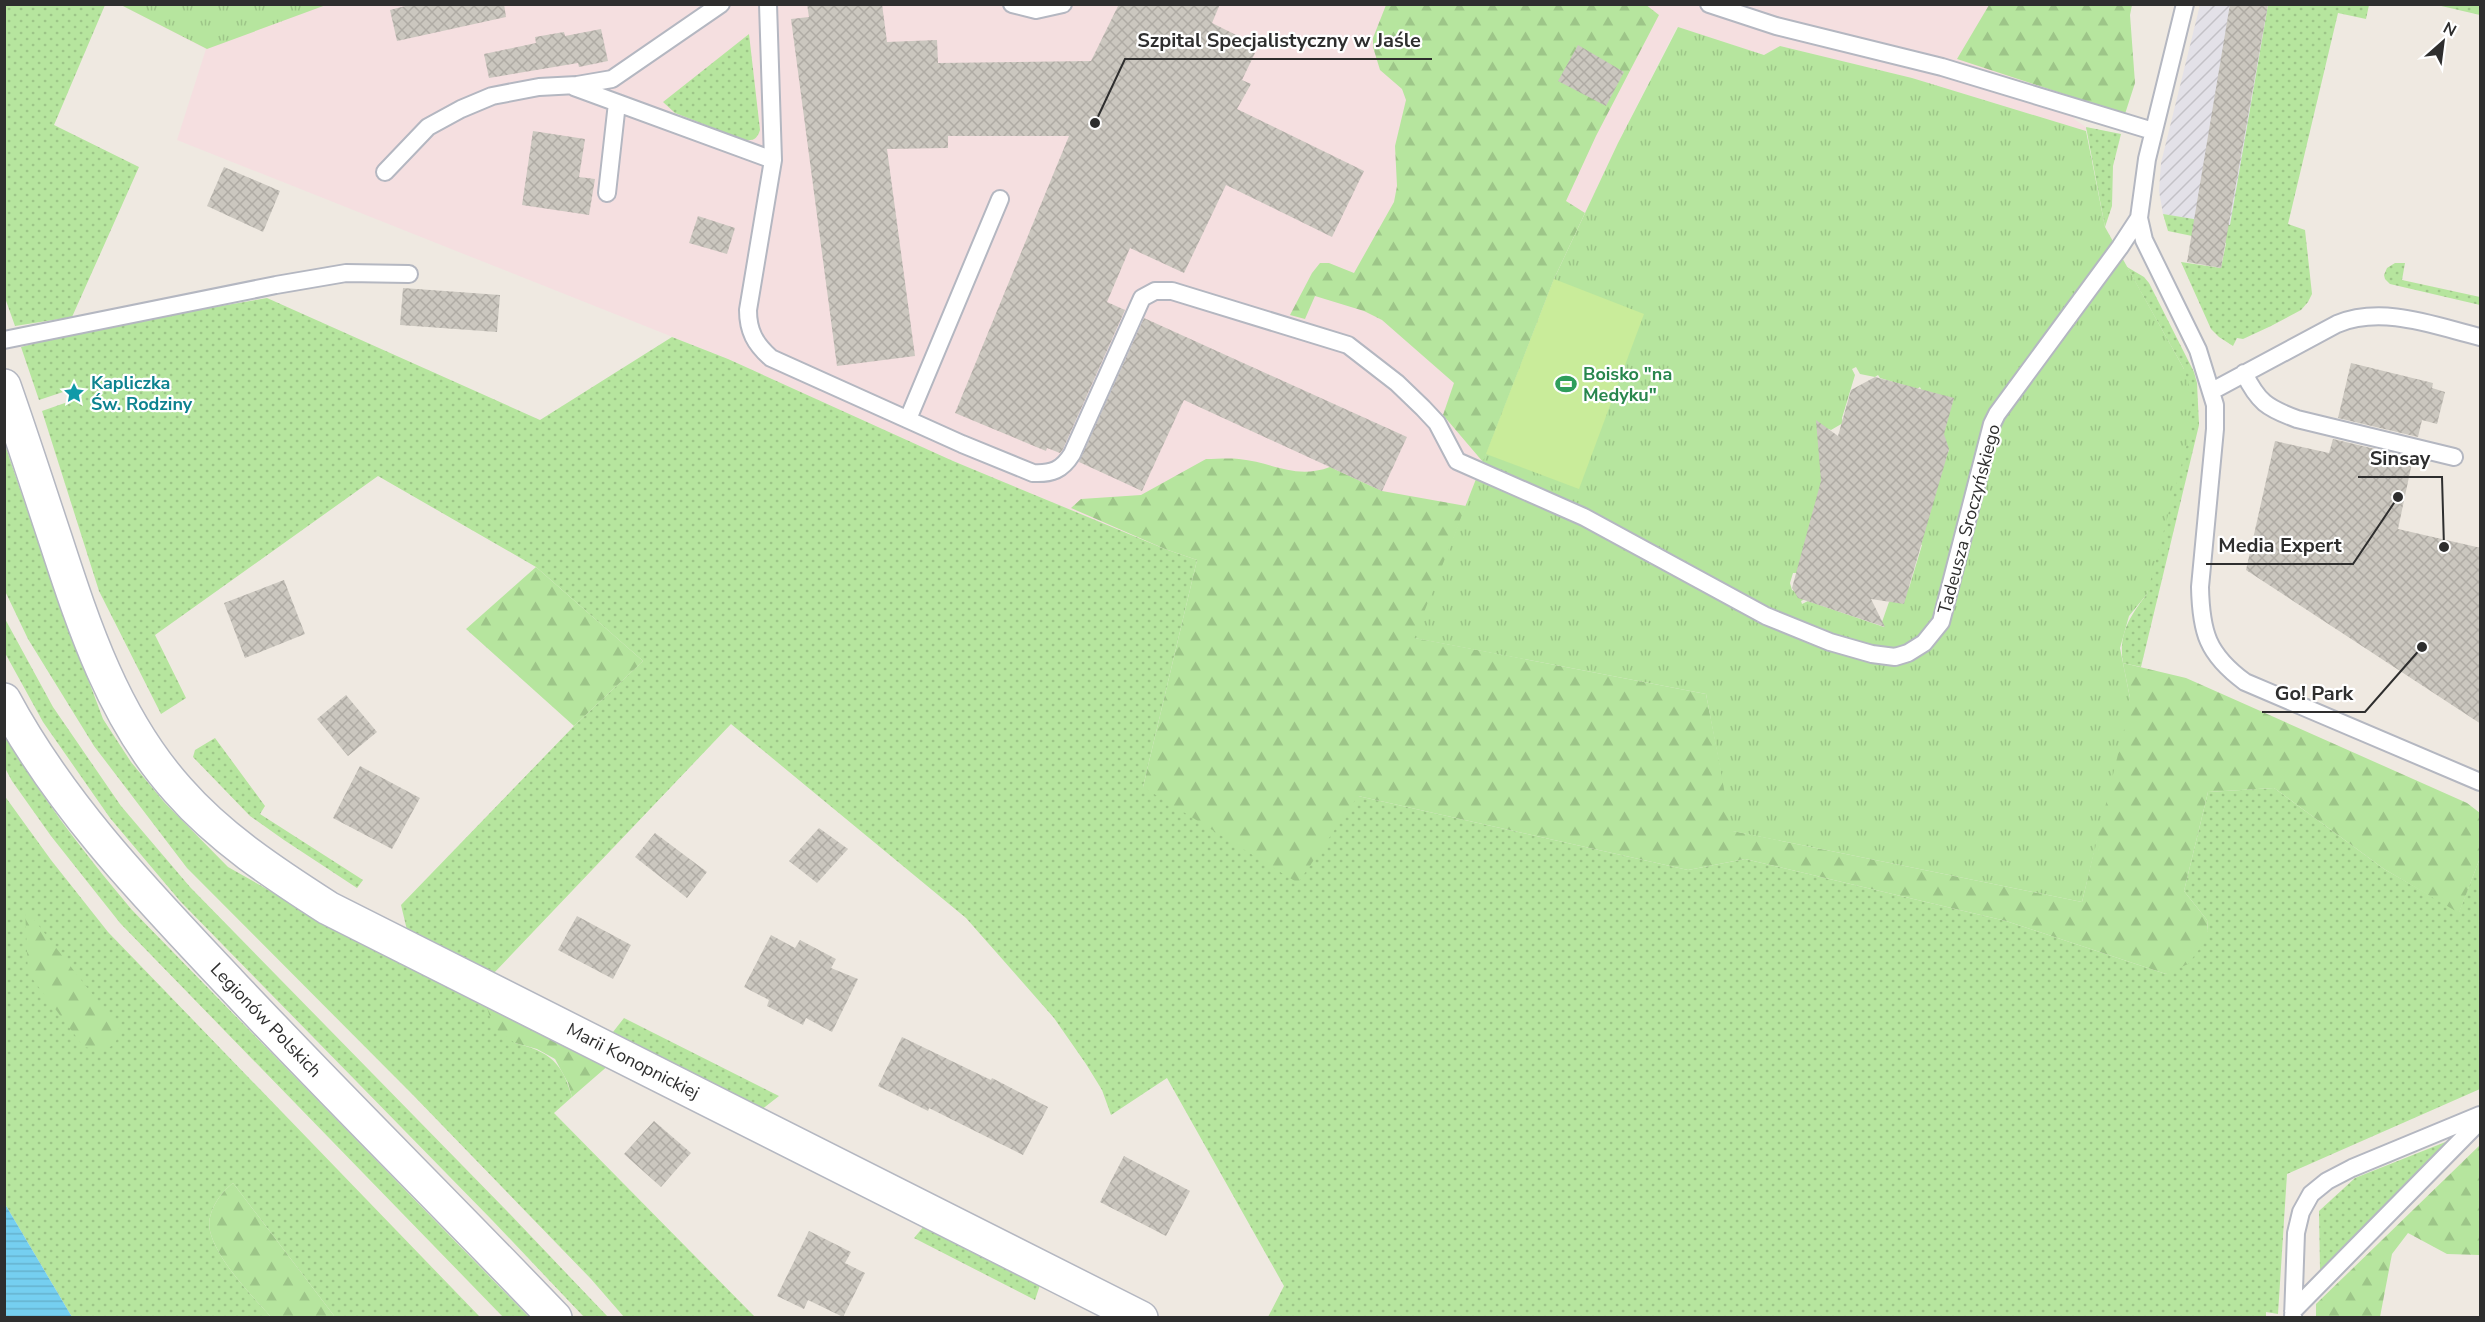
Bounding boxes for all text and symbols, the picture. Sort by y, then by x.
north arrow [2413,12,2473,72]
text: N [2439,17,2460,42]
callout: Szpital Specjalistyczny w Jaśle [1125,21,1432,59]
text: Szpital Specjalistyczny w Jaśle [1137,27,1421,54]
place label: Boisko "na Medyku" [1583,362,1672,407]
place label: Kapliczka Św. Rodziny [91,371,193,416]
sports icon: Boisko "na Medyku" [1554,372,1578,396]
place icon: Kapliczka Św. Rodziny [62,381,86,405]
street label: Tadeusza Sroczyńskiego [1932,421,2006,617]
callout: Sinsay [2358,439,2442,477]
text: Sinsay [2370,445,2431,472]
callout: Media Expert [2206,526,2353,564]
text: Media Expert [2218,532,2342,559]
callout: Go! Park [2262,674,2365,712]
text: Go! Park [2275,680,2355,707]
street label: Legionów Polskich [205,958,327,1082]
street label: Marii Konopnickiej [563,1017,703,1105]

